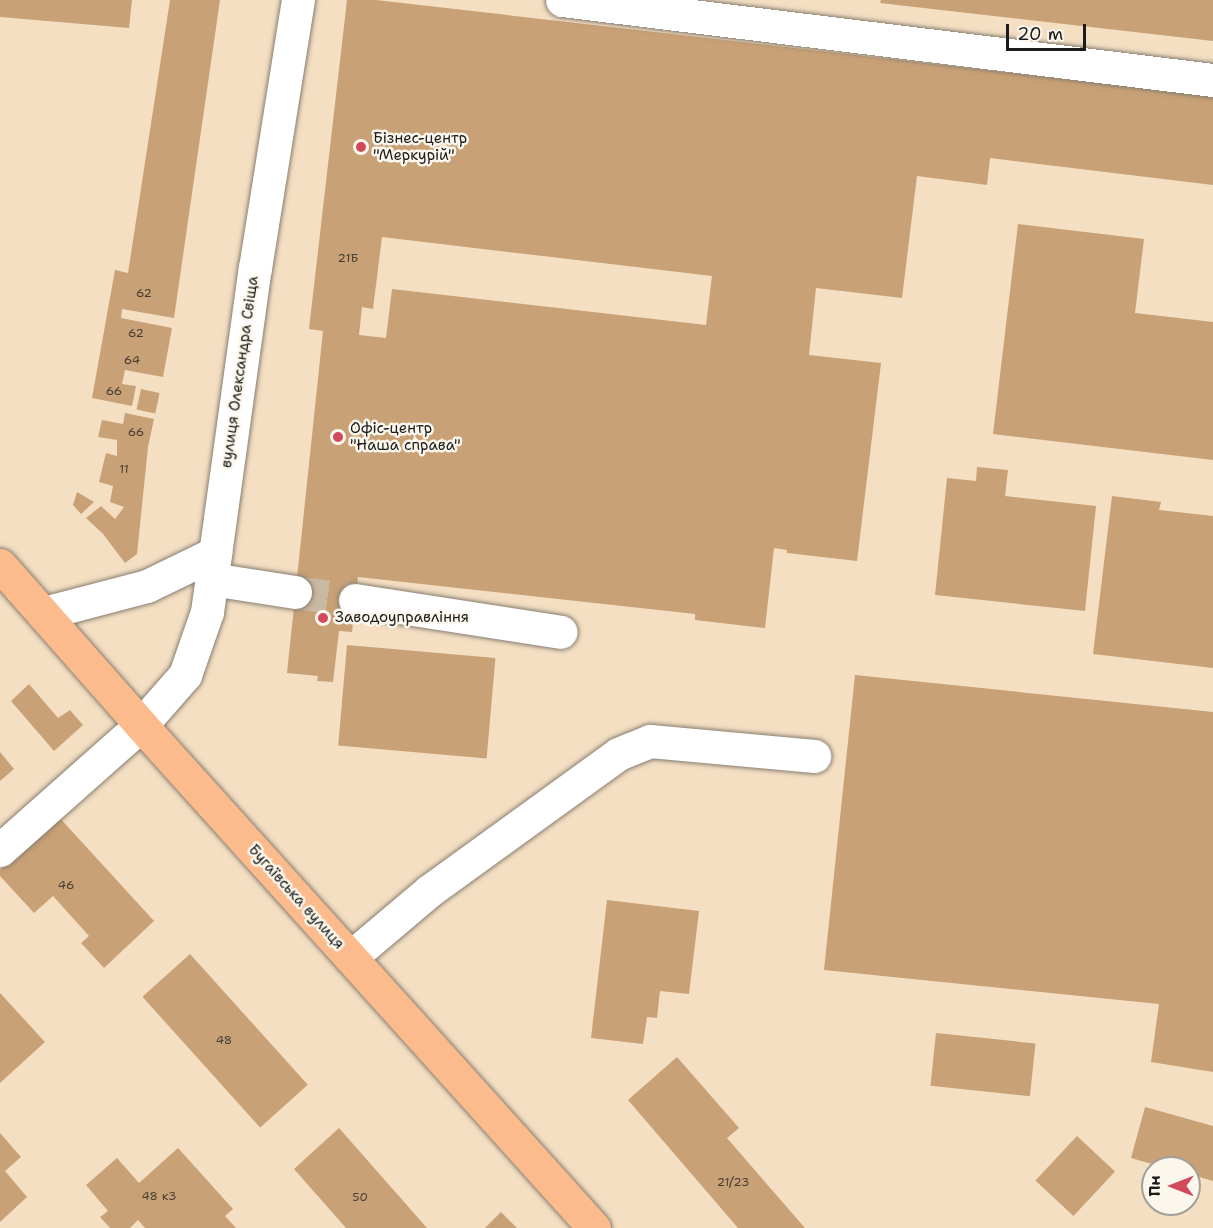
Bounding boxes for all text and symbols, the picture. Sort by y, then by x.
scale bar [1009,12,1088,50]
text: 20 m [1017,22,1063,46]
place label: Бізнес-центр "Меркурій" [373,129,467,164]
marker: Бізнес-центр "Меркурій" [354,140,368,154]
house number: 21Б [338,252,358,266]
street label: вулиця Олександра Свіща [218,275,262,469]
house number: 62 [136,287,152,301]
house number: 62 [128,327,144,341]
house number: 64 [124,354,140,368]
house number: 66 [106,385,122,399]
place label: Офіс-центр "Наша справа" [350,419,461,454]
house number: 66 [128,426,144,440]
marker: Офіс-центр "Наша справа" [331,430,345,444]
house number: 11 [119,463,129,477]
place label: Заводоуправління [335,609,469,627]
marker: Заводоуправління [316,611,330,625]
street label: Бугаївська вулиця [244,841,348,953]
house number: 46 [58,879,74,893]
house number: 48 [216,1034,232,1048]
north arrow [1141,1156,1201,1216]
text: Пн [1144,1175,1165,1197]
house number: 21/23 [717,1176,749,1190]
house number: 48 к3 [141,1190,177,1204]
house number: 50 [352,1191,368,1205]

